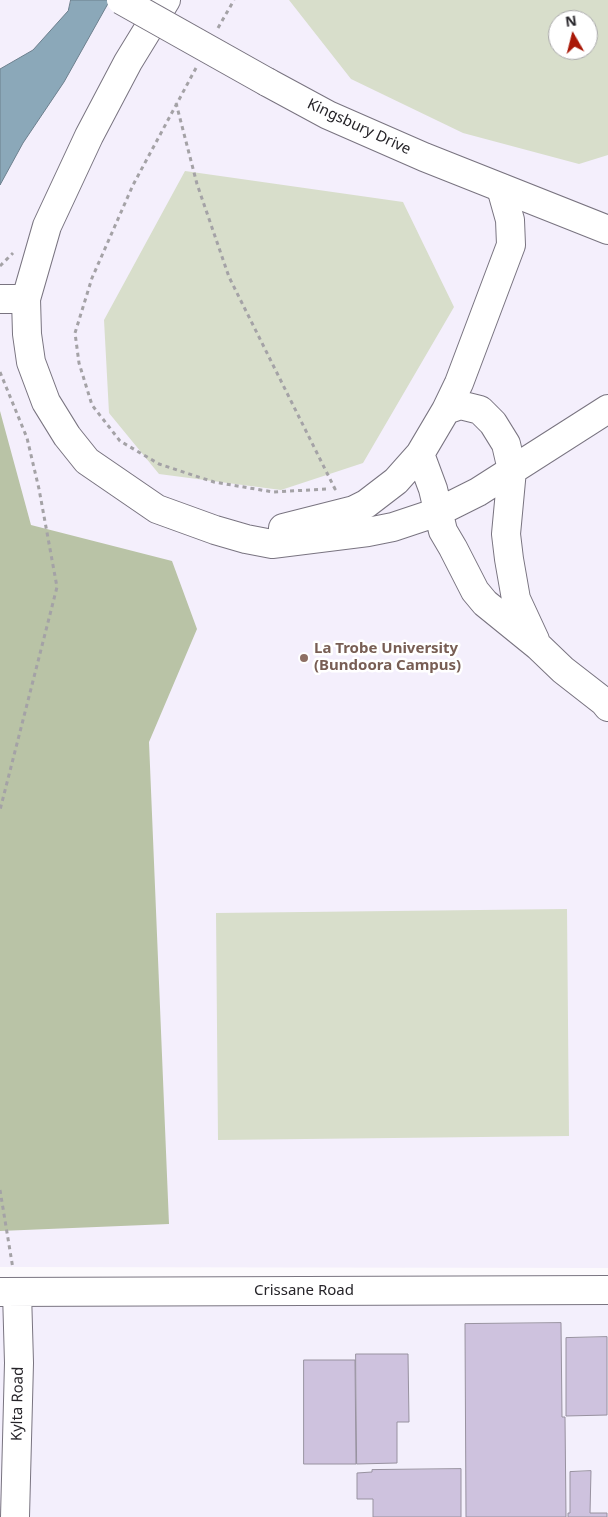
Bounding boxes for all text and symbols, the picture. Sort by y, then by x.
north arrow [548,10,598,60]
text: N [564,10,578,31]
street label: Kingsbury Drive [304,95,414,159]
place label: La Trobe University (Bundoora Campus) [314,640,461,675]
marker: La Trobe University (Bundoora Campus) [298,652,310,664]
street label: Crissane Road [254,1282,354,1300]
street label: Kylta Road [8,1367,28,1441]

